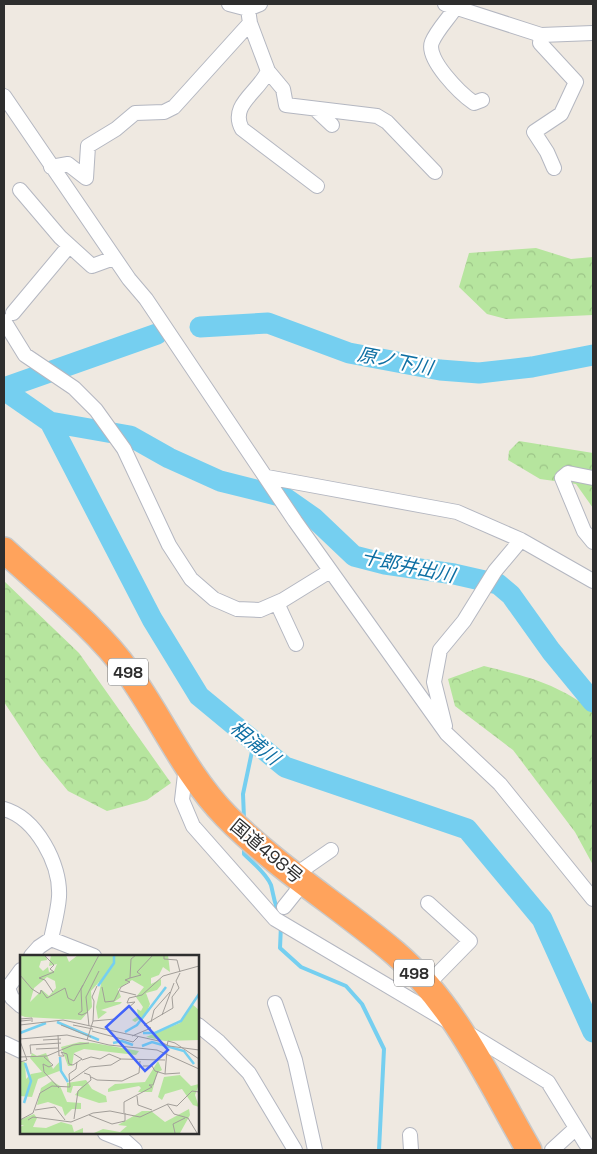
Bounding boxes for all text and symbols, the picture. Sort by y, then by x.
water label: 原ノ下川 [355,341,437,381]
water label: 十郎井出川 [359,544,459,589]
road number: 498 [108,659,148,686]
water label: 相浦川 [225,715,287,772]
street label: 国道498号 [226,814,308,888]
inset map [20,955,199,1134]
road number: 498 [394,960,434,986]

